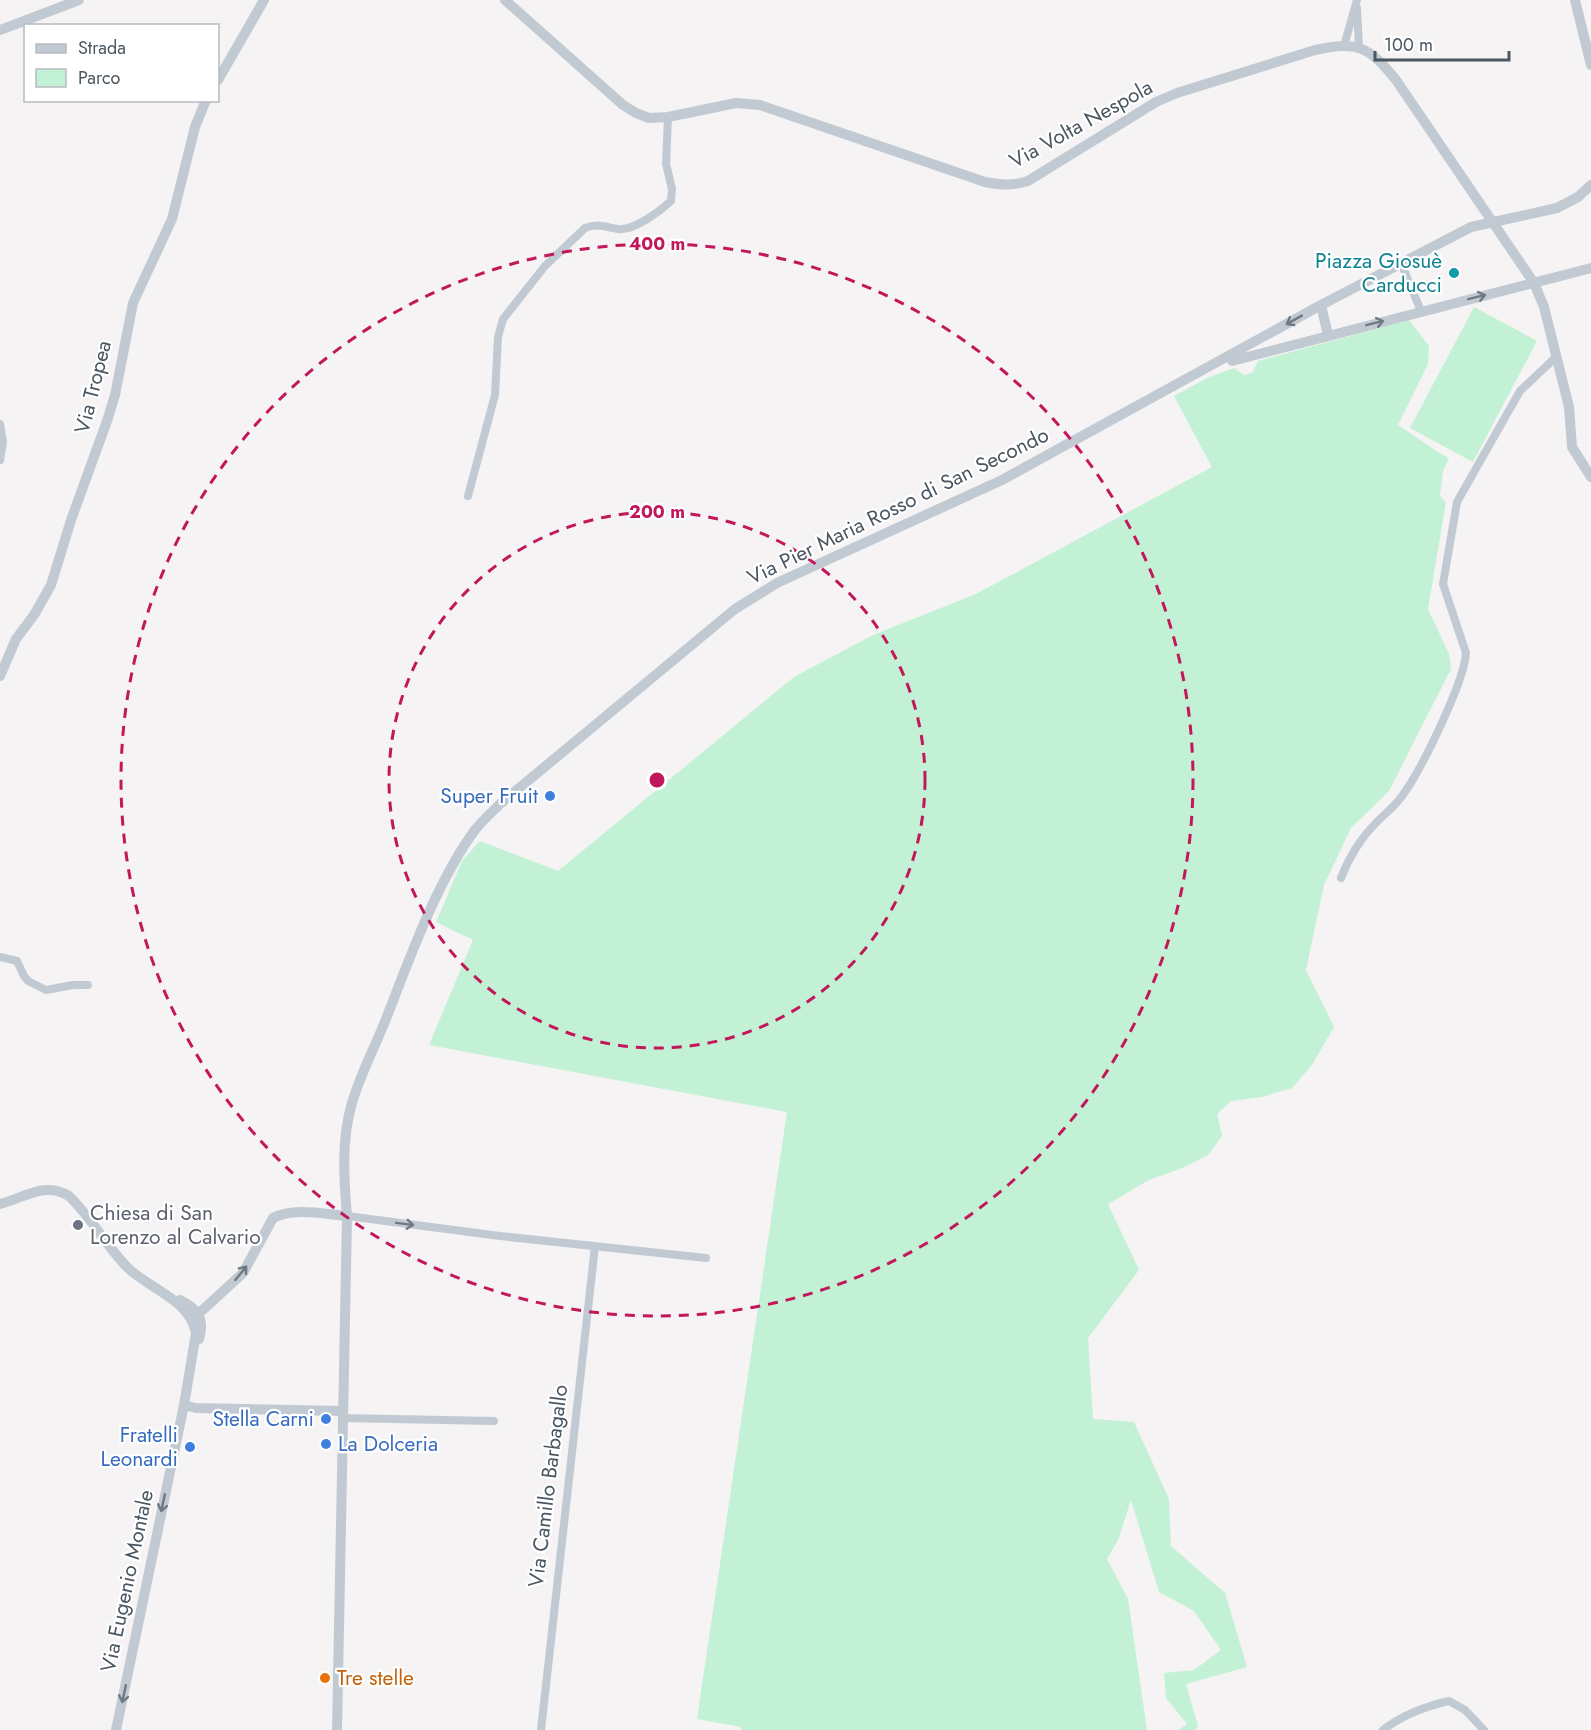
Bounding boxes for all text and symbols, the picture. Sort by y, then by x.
legend [24,24,219,102]
scale bar [1375,24,1508,62]
text: 100 m [1384,32,1433,58]
text: Strada [78,35,126,61]
text: Parco [78,65,120,91]
street label: Via Volta Nespola [1004,72,1158,176]
text: 400 m [629,231,685,257]
place label: Piazza Giosuè Carducci [1315,246,1442,300]
marker: Piazza Giosuè Carducci [1447,266,1461,280]
one-way arrow [1468,291,1487,303]
one-way arrow [1286,314,1303,326]
one-way arrow [1365,317,1384,329]
street label: Via Tropea [67,337,119,437]
street label: Via Pier Maria Rosso di San Secondo [742,420,1054,592]
text: 200 m [629,499,685,525]
centre of rings [647,770,667,790]
place label: Super Fruit [440,781,538,811]
marker: Super Fruit [543,789,557,803]
place label: Chiesa di San Lorenzo al Calvario [90,1198,261,1252]
marker: Chiesa di San Lorenzo al Calvario [71,1218,85,1232]
one-way arrow [395,1218,414,1229]
one-way arrow [234,1265,247,1281]
street label: Via Camillo Barbagallo [521,1383,575,1589]
place label: Stella Carni [212,1404,314,1434]
marker: Stella Carni [319,1412,333,1426]
place label: Fratelli Leonardi [101,1420,178,1474]
place label: La Dolceria [338,1429,438,1459]
marker: La Dolceria [319,1437,333,1451]
marker: Fratelli Leonardi [183,1440,197,1454]
street label: Via Eugenio Montale [93,1487,161,1675]
one-way arrow [157,1493,168,1513]
place label: Tre stelle [337,1663,414,1693]
marker: Tre stelle [318,1671,332,1685]
one-way arrow [118,1684,129,1704]

